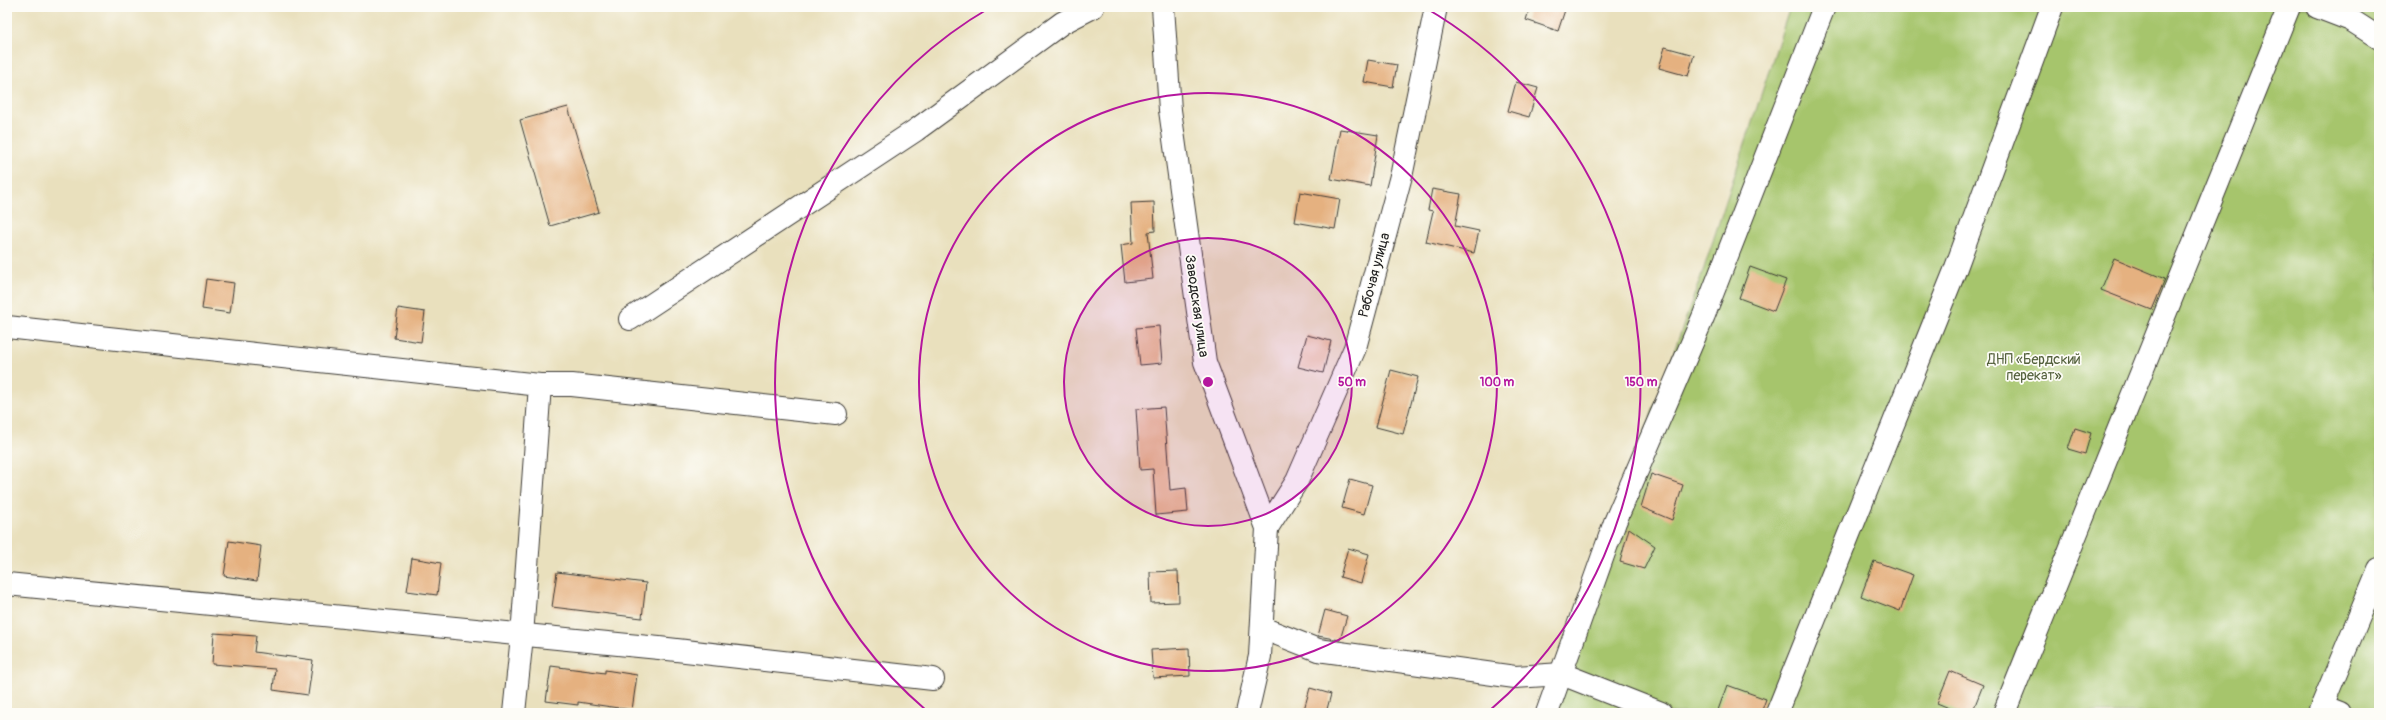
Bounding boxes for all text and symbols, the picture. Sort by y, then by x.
street label: Рабочая улица [1355,231,1393,319]
street label: Заводская улица [1181,254,1213,358]
park label: ДНП «Бердский перекат» [1986,351,2081,384]
centre of rings [1201,375,1215,389]
text: 50 m [1338,375,1366,390]
text: 100 m [1480,375,1515,390]
text: 150 m [1625,375,1658,390]

